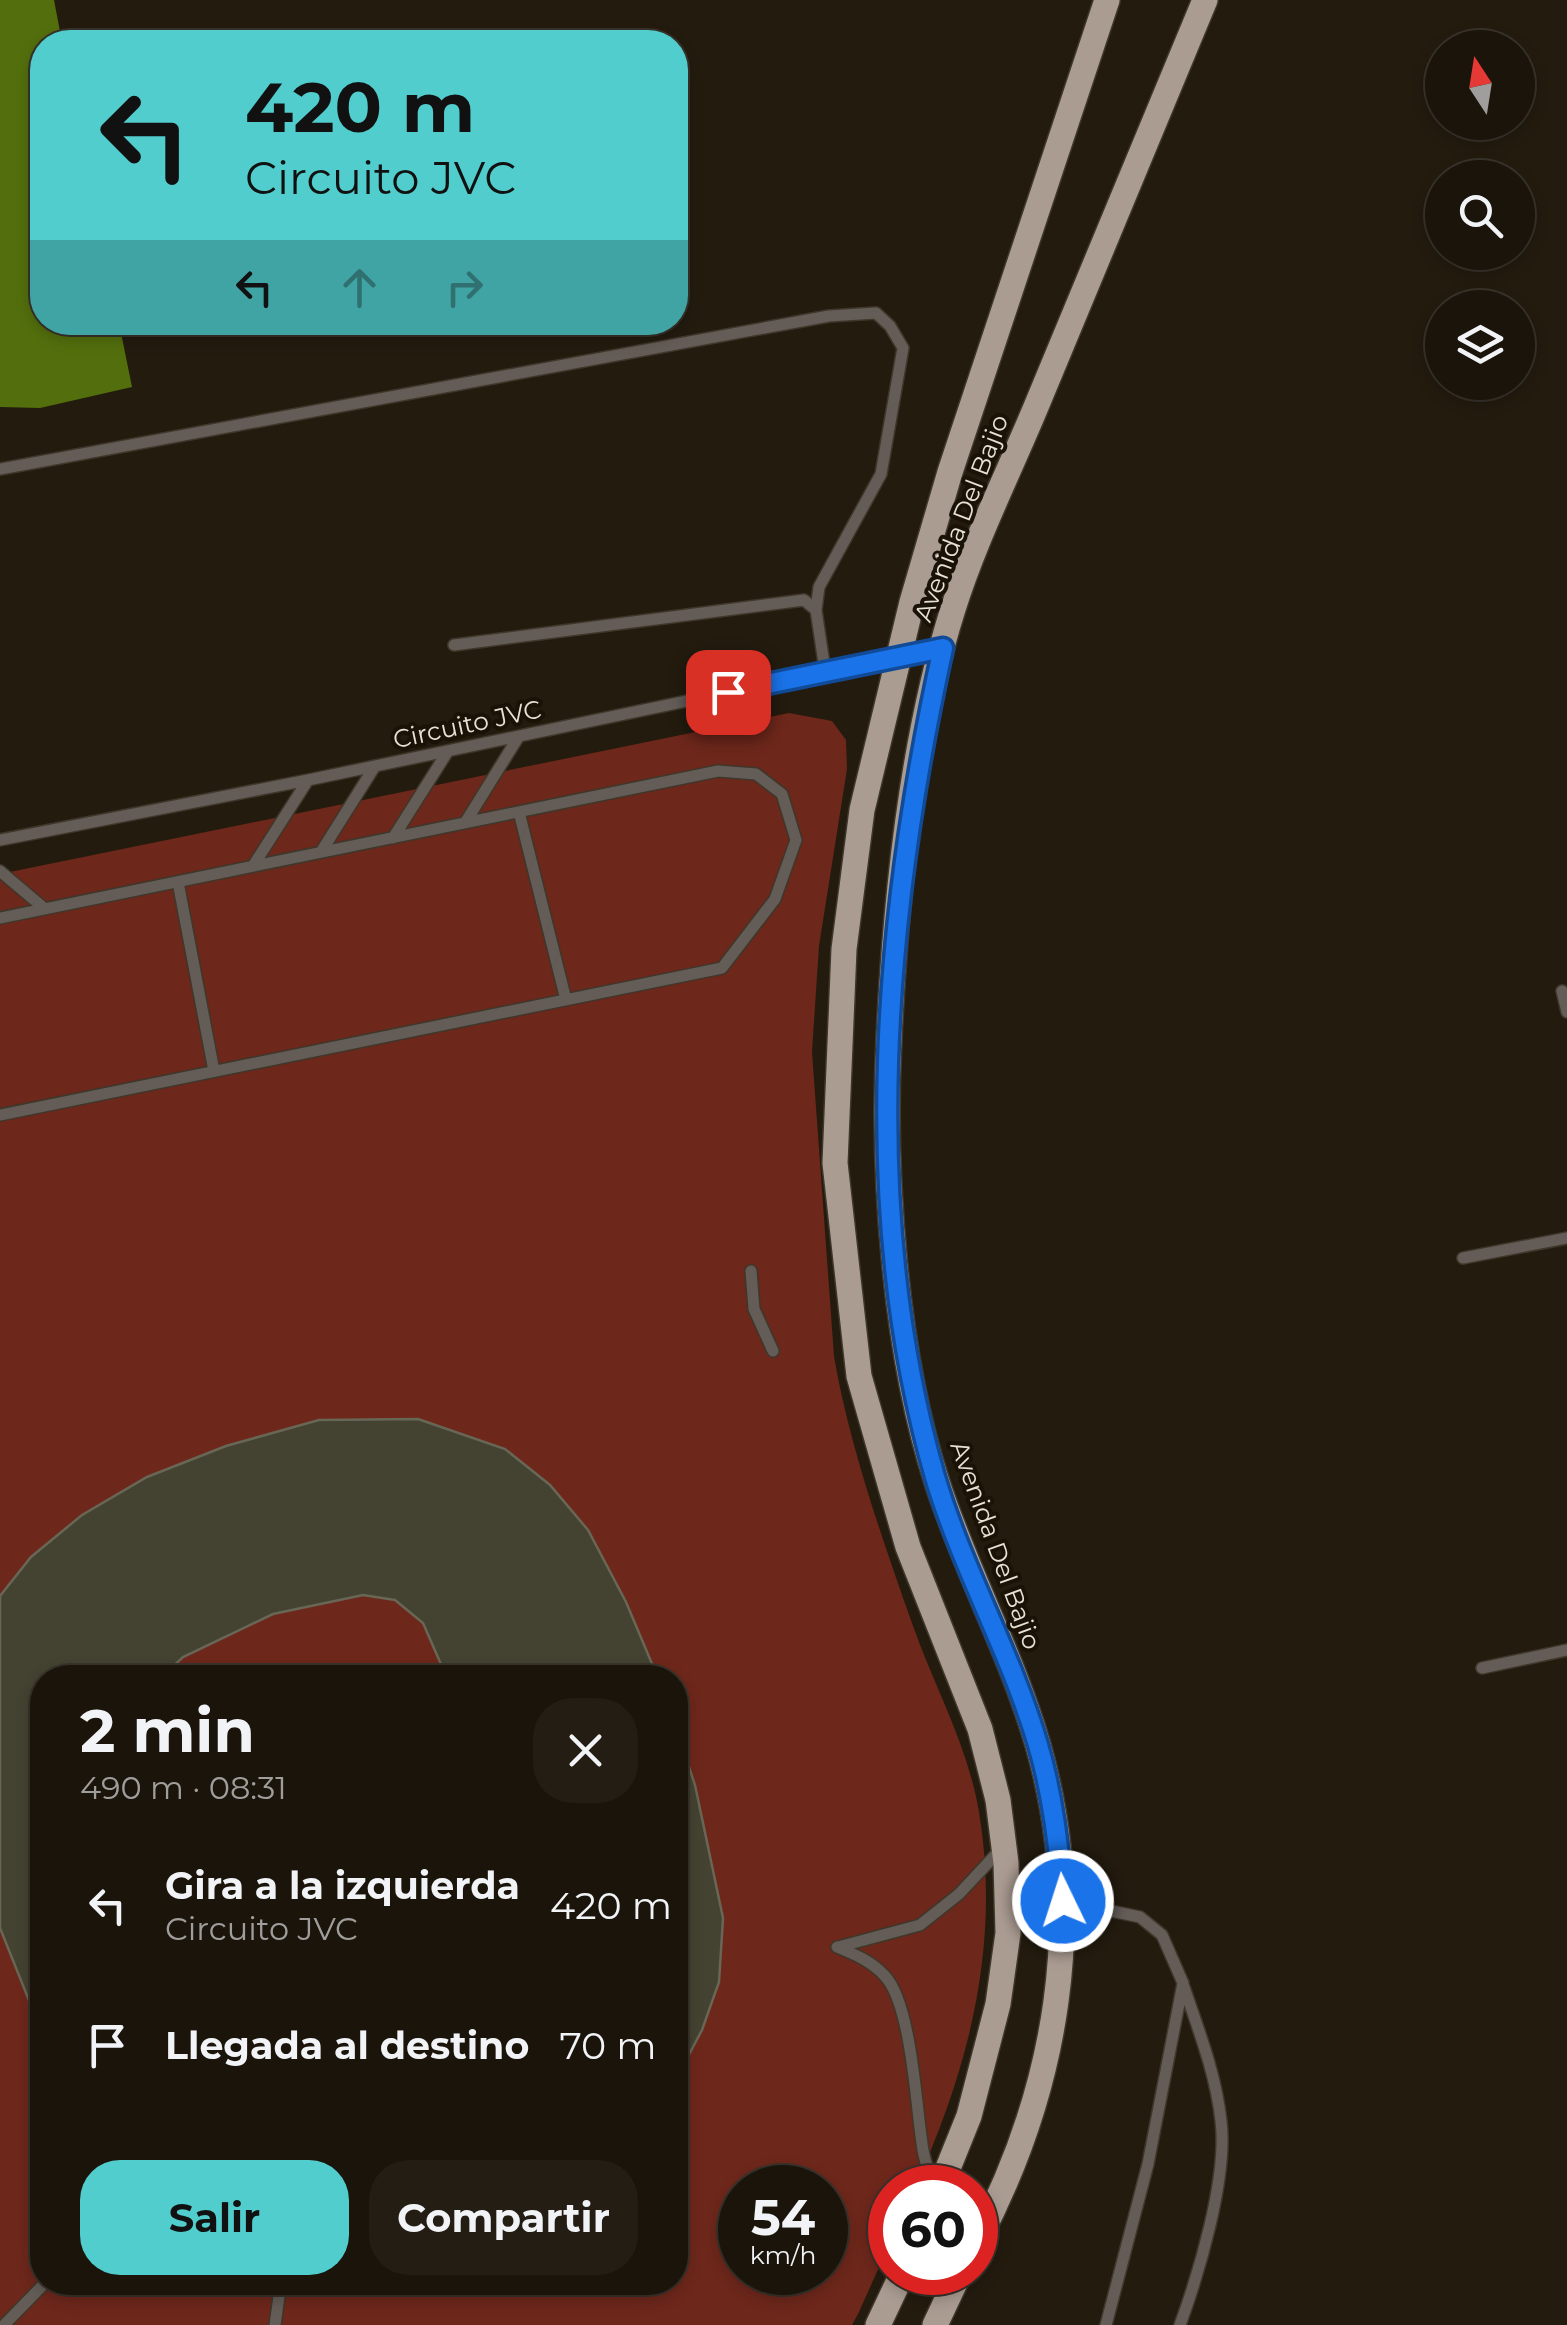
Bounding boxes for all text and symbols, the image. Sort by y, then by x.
north arrow [1425,30,1535,140]
map controls [1425,30,1535,400]
text: 420 m [245,64,475,150]
icon: left [80,70,210,200]
text: Circuito JVC [245,150,516,205]
button: search [1425,160,1535,270]
icon: left [227,260,282,315]
icon: ahead [332,260,387,315]
icon: right [437,260,492,315]
button: layers [1425,290,1535,400]
street label: Avenida Del Bajio [908,410,1014,626]
pin [686,650,771,735]
icon: arrive [701,665,756,720]
street label: Circuito JVC [390,694,544,754]
street label: Avenida Del Bajio [944,1437,1048,1653]
text: 2 min [80,1694,255,1767]
button: close [533,1698,638,1803]
text: 490 m · 08:31 [80,1768,287,1807]
position arrow [1011,1849,1115,1953]
text: Gira a la izquierda [165,1862,520,1909]
icon: left [80,1878,135,1933]
text: 420 m [550,1882,672,1929]
text: Circuito JVC [165,1909,358,1948]
icon: arrive [80,2018,135,2073]
text: Llegada al destino [165,2022,529,2069]
text: 70 m [559,2022,656,2069]
button: Salir [80,2160,349,2275]
button: Compartir [369,2160,638,2275]
speed limit sign: 60 [868,2165,998,2295]
text: 54 [751,2187,815,2248]
text: km/h [750,2240,816,2270]

